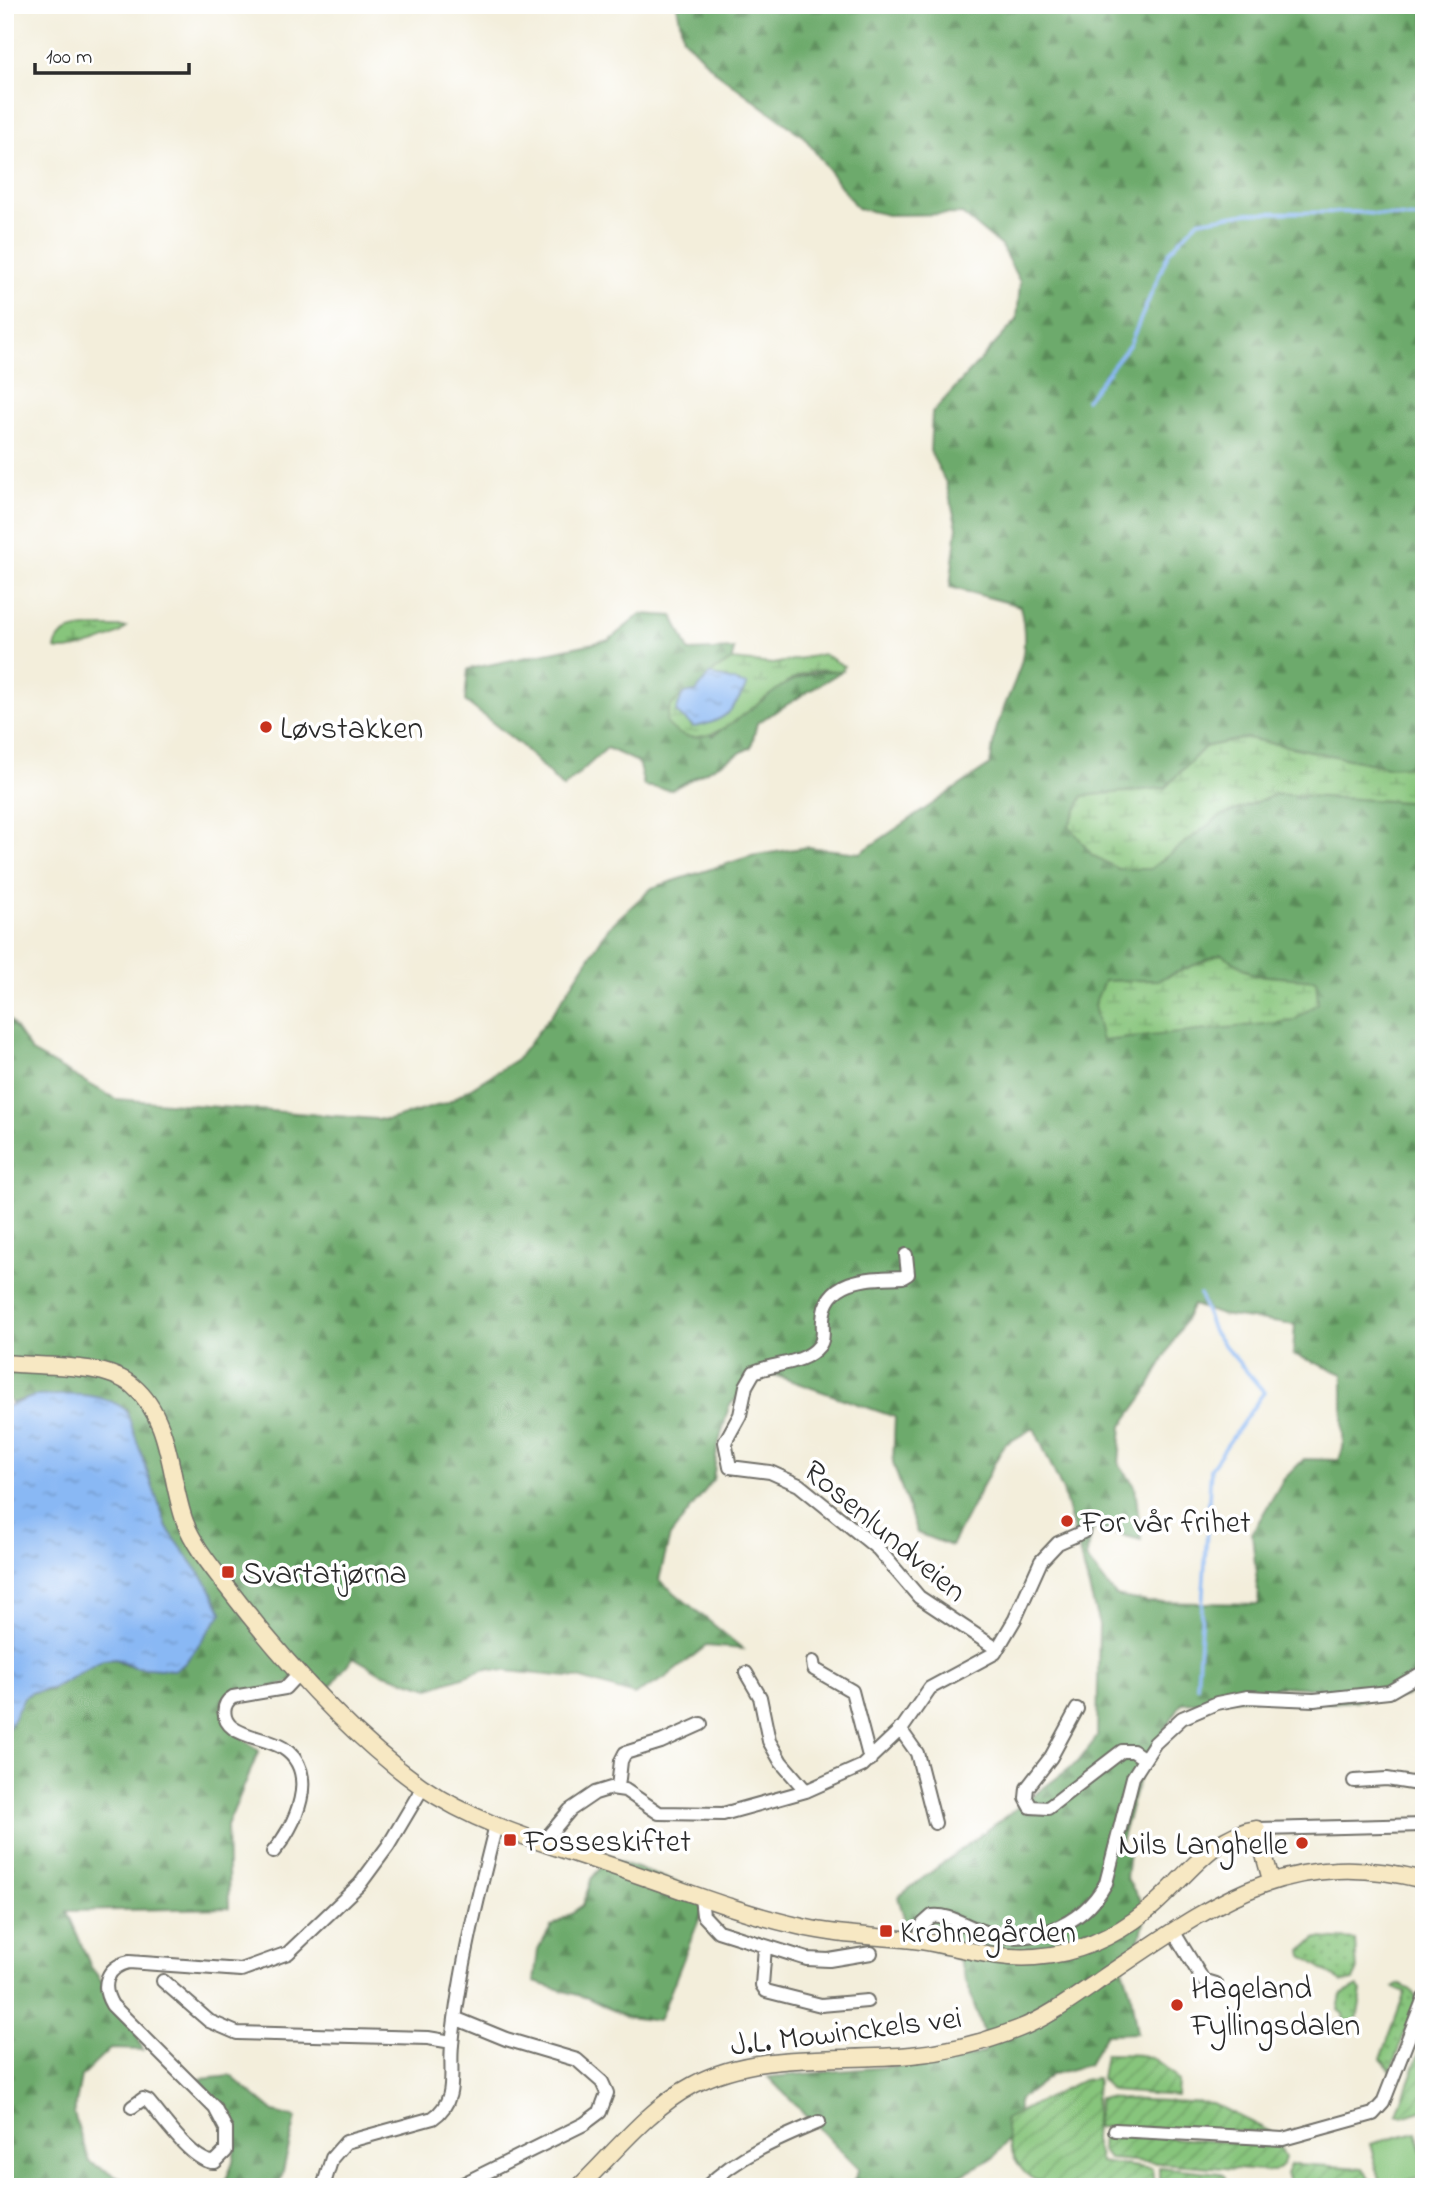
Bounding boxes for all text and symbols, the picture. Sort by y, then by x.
scale bar [35,32,189,76]
text: 100 m [46,43,92,73]
place label: Løvstakken [280,707,423,754]
marker: Løvstakken [258,719,274,735]
street label: Rosenlundveien [791,1450,976,1615]
place label: For vår frihet [1080,1501,1251,1548]
marker: For vår frihet [1059,1513,1075,1529]
place label: Svartatjørna [242,1552,407,1599]
marker: Svartatjørna [220,1564,236,1580]
place label: Fosseskiftet [523,1820,691,1867]
place label: Nils Langhelle [1118,1823,1289,1870]
marker: Fosseskiftet [502,1832,518,1848]
marker: Nils Langhelle [1294,1835,1310,1851]
place label: Krohnegården [900,1911,1076,1958]
marker: Krohnegården [878,1923,894,1939]
place label: Hageland Fyllingsdalen [1190,1967,1360,2051]
street label: J.L. Mowinckels vei [728,1996,965,2071]
marker: Hageland Fyllingsdalen [1169,1997,1185,2013]

